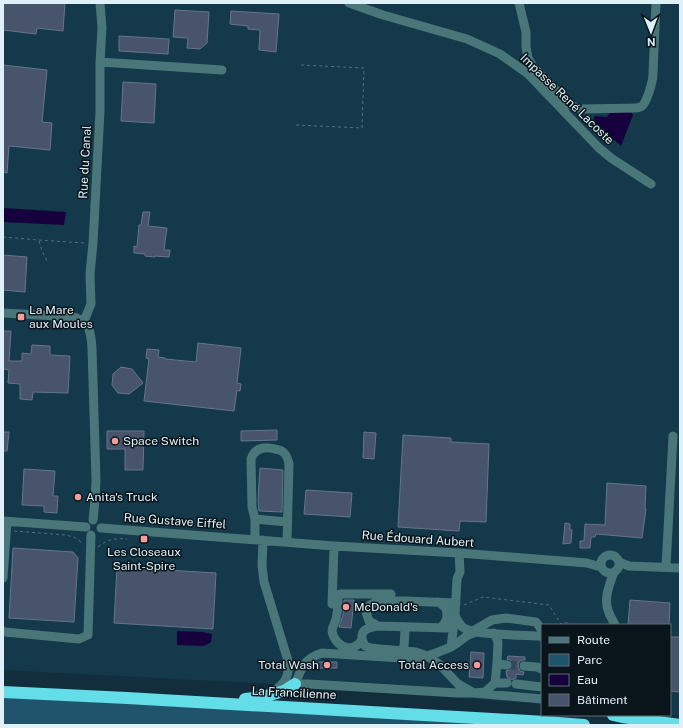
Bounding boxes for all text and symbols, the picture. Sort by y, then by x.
north arrow [631,12,671,52]
text: N [647,36,656,48]
street label: Impasse René Lacoste [517,51,617,147]
street label: Rue du Canal [76,125,94,199]
place label: La Mare aux Moules [29,303,93,331]
marker: La Mare aux Moules [16,312,26,322]
place label: Space Switch [123,434,199,448]
marker: Space Switch [110,436,120,446]
place label: Anita's Truck [86,490,158,504]
marker: Anita's Truck [73,492,83,502]
street label: Rue Gustave Eiffel [123,510,227,532]
street label: Rue Édouard Aubert [361,528,475,550]
marker: Les Closeaux Saint-Spire [139,534,149,544]
place label: Les Closeaux Saint-Spire [107,545,181,573]
place label: McDonald's [354,600,418,614]
marker: McDonald's [341,602,351,612]
legend [541,624,671,716]
text: Route [577,633,610,647]
text: Parc [577,653,602,667]
place label: Total Wash [258,658,319,672]
place label: Total Access [398,658,469,672]
marker: Total Wash [322,660,332,670]
marker: Total Access [472,660,482,670]
text: Eau [577,673,598,687]
street label: La Francilienne [251,684,337,702]
text: Bâtiment [577,693,628,707]

